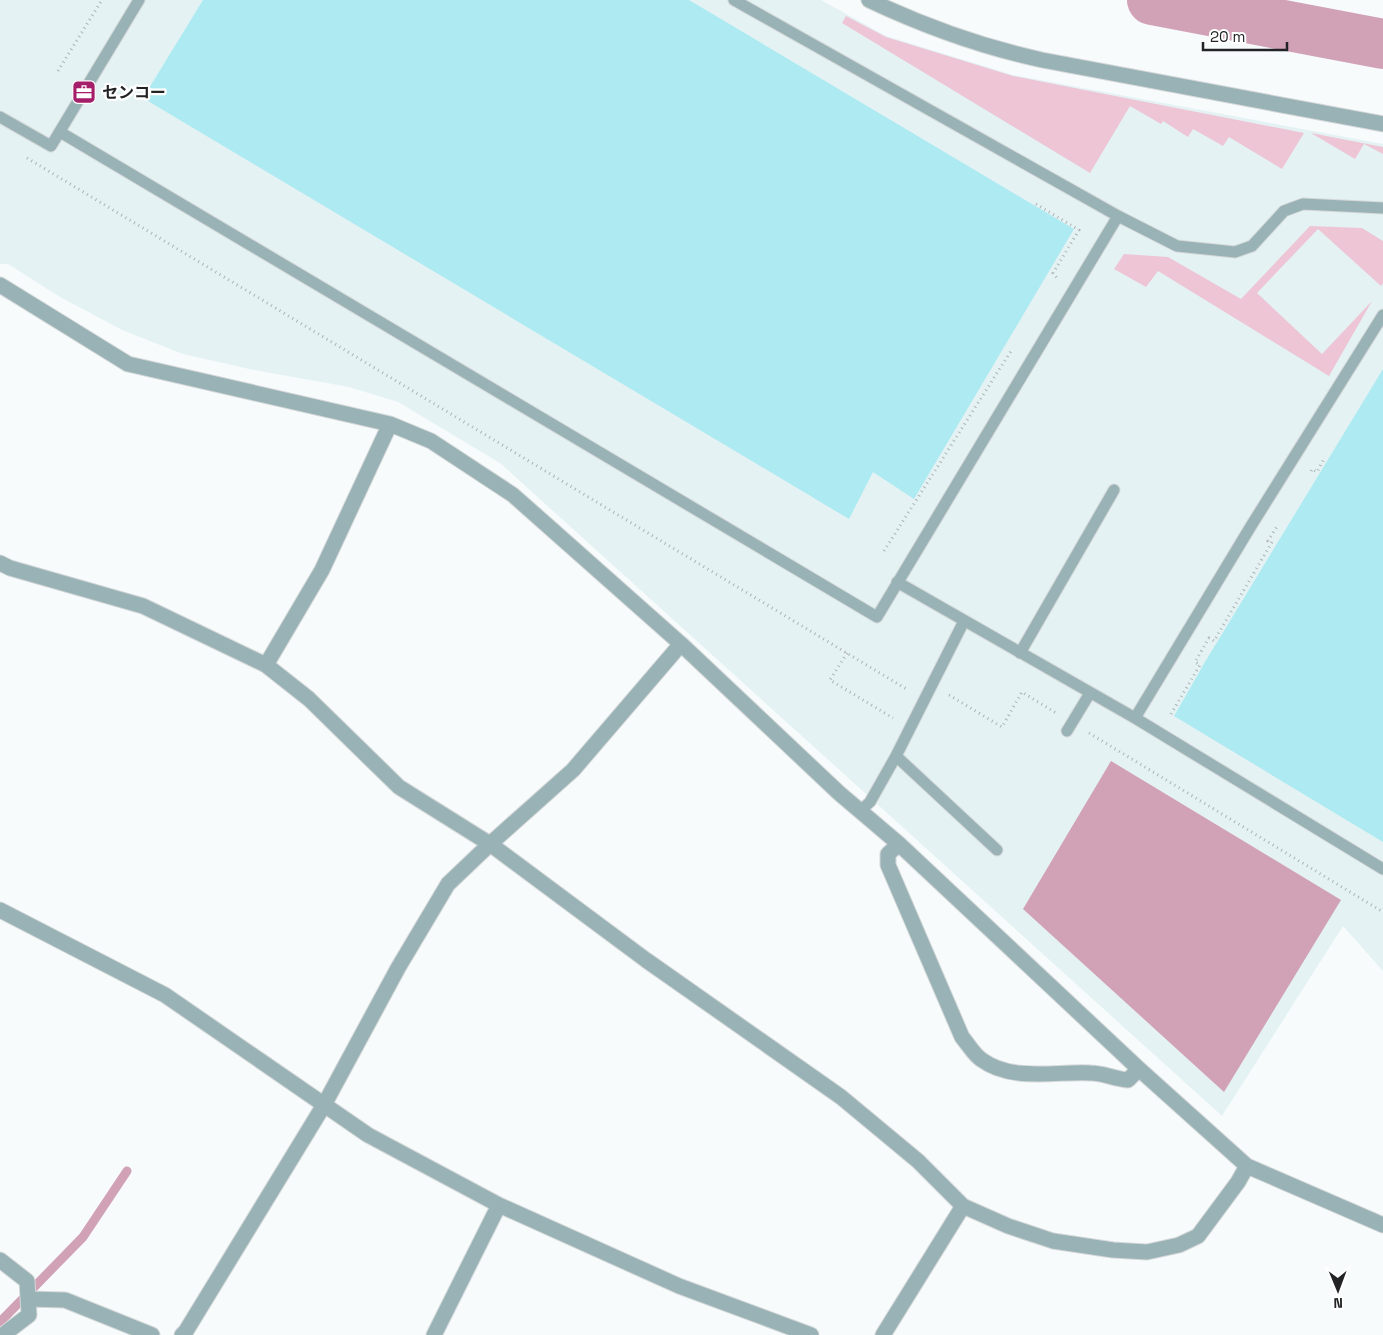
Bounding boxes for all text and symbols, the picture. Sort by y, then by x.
scale bar [1203,20,1287,52]
text: 20 m [1210,27,1245,46]
office icon: センコー [71,79,97,105]
place label: センコー [102,82,166,103]
north arrow [1313,1265,1363,1315]
text: N [1333,1294,1343,1312]

